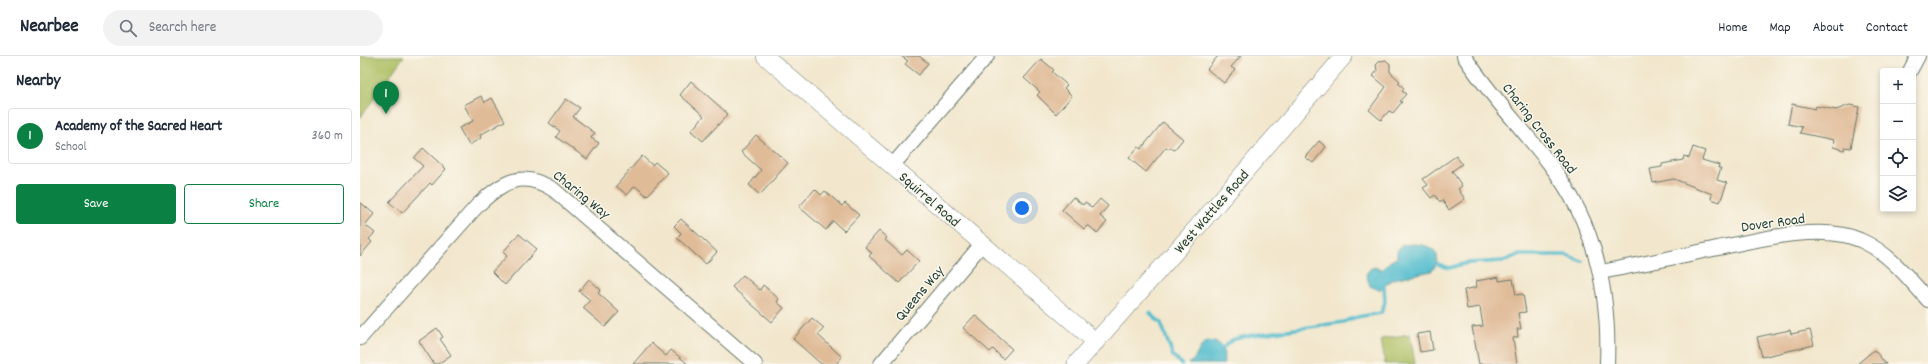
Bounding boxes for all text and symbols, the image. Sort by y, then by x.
search box [103,10,383,46]
text: Nearbee [20,14,79,41]
icon: search [117,17,139,39]
text: Search here [149,17,216,39]
text: Home [1718,18,1747,38]
text: Map [1769,18,1791,38]
text: About [1813,18,1844,38]
text: Contact [1866,18,1908,38]
map controls [1880,68,1916,212]
button: + [1880,68,1916,104]
text: Nearby [16,70,60,94]
street label: Charing Cross Road [1496,79,1581,179]
pin: 1 [373,81,399,114]
button: − [1880,104,1916,140]
text: Academy of the Sacred Heart [55,116,222,138]
text: 1 [29,127,31,146]
text: 360 m [312,127,343,146]
text: School [55,138,87,157]
button: locate [1880,140,1916,176]
street label: West Wattles Road [1170,165,1255,259]
street label: Charing Way [547,166,615,226]
street label: Squirrel Road [893,168,964,234]
button: layers [1880,176,1916,212]
button: Save [16,184,176,224]
button: Share [184,184,344,224]
your location [1012,198,1032,218]
street label: Dover Road [1740,209,1807,239]
street label: Queens Way [891,261,951,327]

